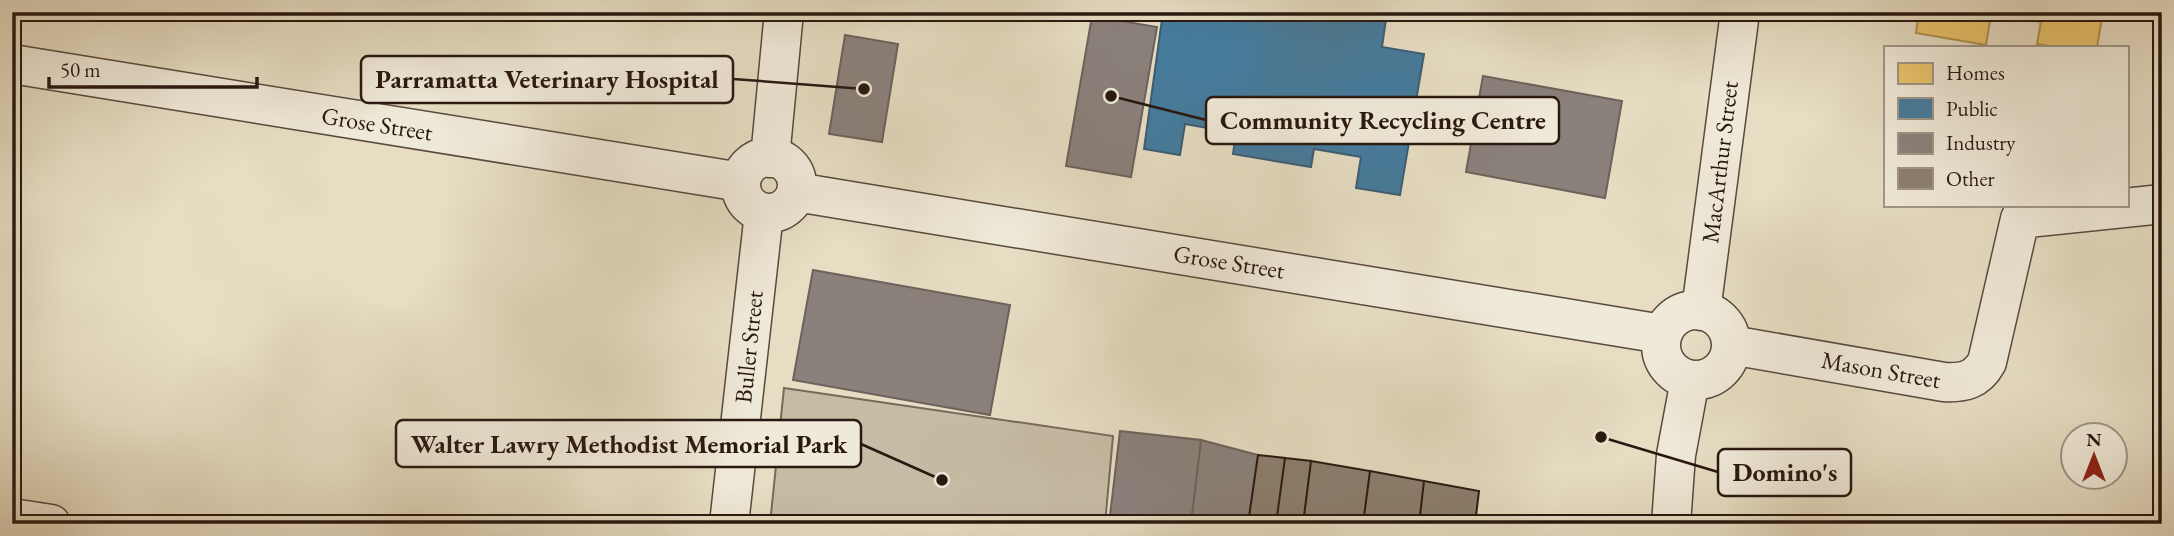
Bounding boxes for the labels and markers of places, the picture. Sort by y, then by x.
callout: Parramatta Veterinary Hospital [361,56,733,103]
callout: Community Recycling Centre [1206,97,1559,144]
callout: Walter Lawry Methodist Memorial Park [396,420,861,467]
callout: Domino's [1718,449,1851,496]

